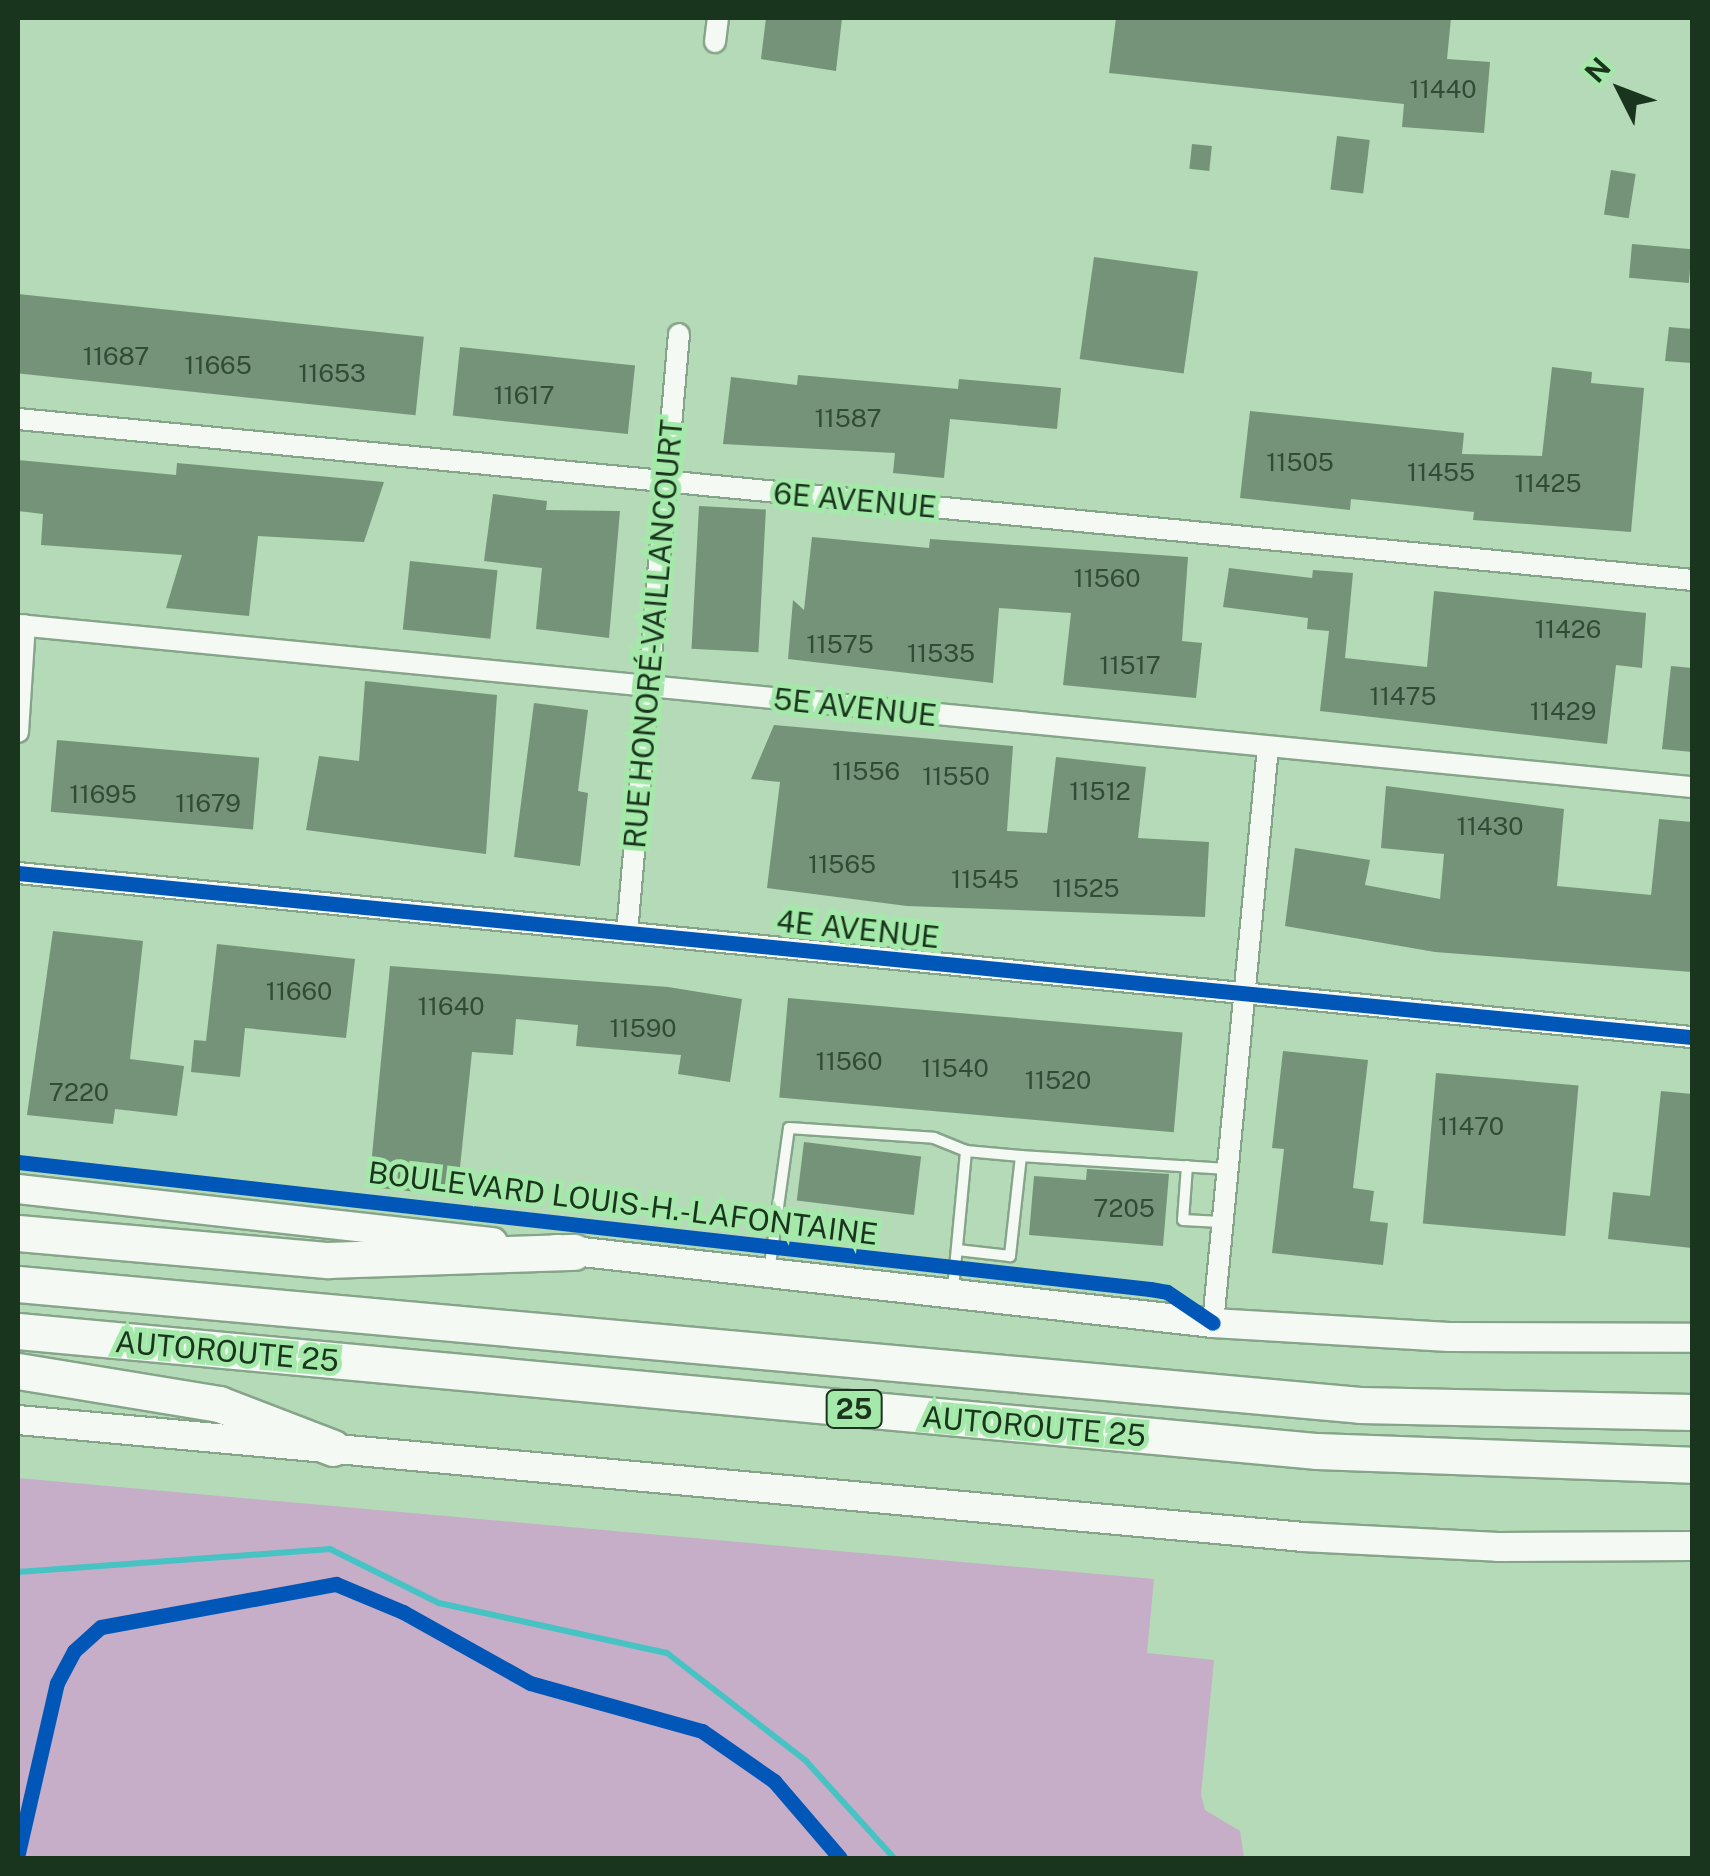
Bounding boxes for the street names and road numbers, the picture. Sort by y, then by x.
street label: RUE HONORÉ-VAILLANCOURT [616,418,690,850]
street label: 6E AVENUE [772,475,938,525]
street label: 5E AVENUE [772,681,938,733]
street label: 4E AVENUE [775,903,941,955]
street label: BOULEVARD LOUIS-H.-LAFONTAINE [366,1154,880,1252]
street label: AUTOROUTE 25 [114,1323,340,1379]
road number: 25 [824,1386,884,1432]
street label: AUTOROUTE 25 [921,1398,1147,1454]

